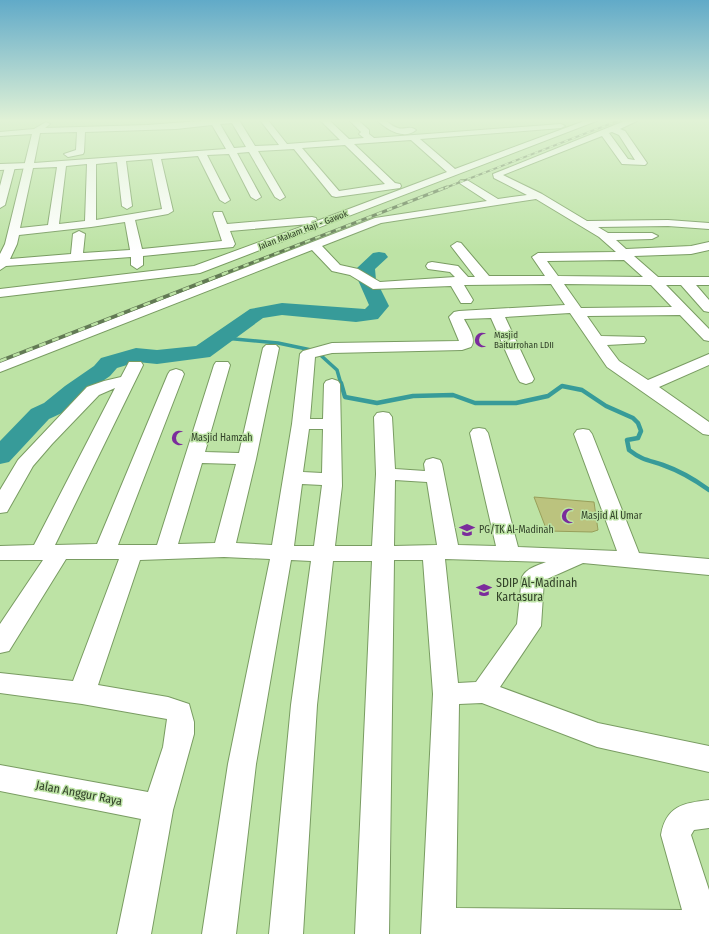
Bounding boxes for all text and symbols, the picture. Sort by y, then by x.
street label: Jalan Makam Haji - Gawok [257,208,350,252]
place label: Masjid Baiturrohan LDII [494,330,554,350]
mosque icon: Masjid Baiturrohan LDII [473,331,491,349]
mosque icon: Masjid Hamzah [170,429,188,447]
place label: Masjid Hamzah [191,432,253,444]
mosque icon: Masjid Al Umar [560,507,578,525]
place label: Masjid Al Umar [581,510,643,522]
school or university icon: PG/TK Al-Madinah [458,521,476,539]
place label: PG/TK Al-Madinah [479,524,554,536]
place label: SDIP Al-Madinah Kartasura [496,576,577,604]
school or university icon: SDIP Al-Madinah Kartasura [475,581,493,599]
street label: Jalan Anggur Raya [35,778,123,808]

